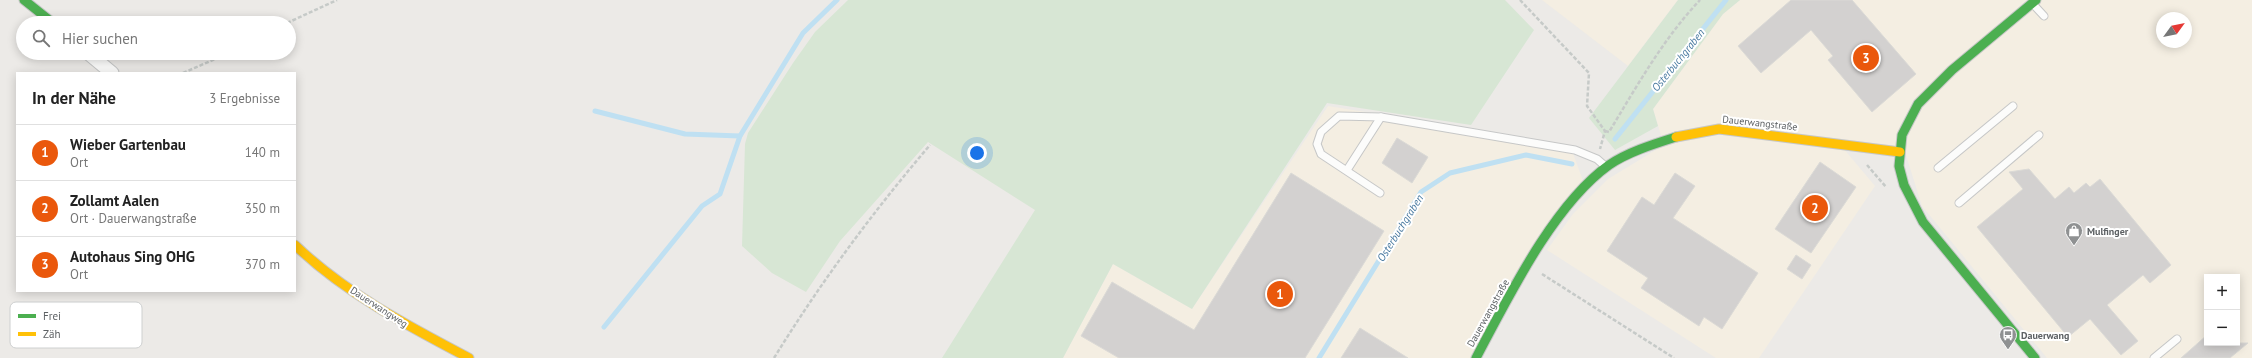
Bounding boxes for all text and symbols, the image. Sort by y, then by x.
north arrow [2156,12,2192,48]
search box [16,16,296,60]
water label: Osterbuchgraben [1648,26,1708,94]
icon: search [30,27,52,49]
text: Hier suchen [62,29,138,48]
pin: 3 [1853,43,1879,73]
text: In der Nähe [32,87,116,109]
text: 3 Ergebnisse [209,90,280,107]
street label: Dauerwangstraße [1722,113,1798,133]
text: Wieber Gartenbau [70,135,186,154]
your location [967,143,987,163]
text: 1 [41,144,49,161]
text: 140 m [245,144,280,161]
text: Ort [70,154,88,171]
text: Zollamt Aalen [70,191,159,210]
water label: Osterbuchgraben [1374,192,1426,264]
pin: 2 [1802,193,1828,223]
text: 2 [41,200,49,217]
text: 350 m [245,200,280,217]
text: Ort · Dauerwangstraße [70,210,197,227]
shop icon: Mulfinger [2064,221,2084,246]
place label: Mulfinger [2087,225,2129,238]
text: Autohaus Sing OHG [70,247,195,266]
text: 3 [41,256,49,273]
text: 370 m [245,256,280,273]
text: Ort [70,266,88,283]
map controls [2204,274,2240,346]
button: + [2204,274,2240,310]
street label: Dauerwangstraße [1464,277,1512,349]
pin: 1 [1267,279,1293,309]
street label: Dauerwangweg [348,284,410,330]
legend [10,302,142,348]
text: Frei [43,309,61,323]
button: − [2204,310,2240,346]
bus stop icon: Dauerwang [1998,325,2018,350]
text: Zäh [43,327,60,341]
place label: Dauerwang [2021,329,2069,342]

